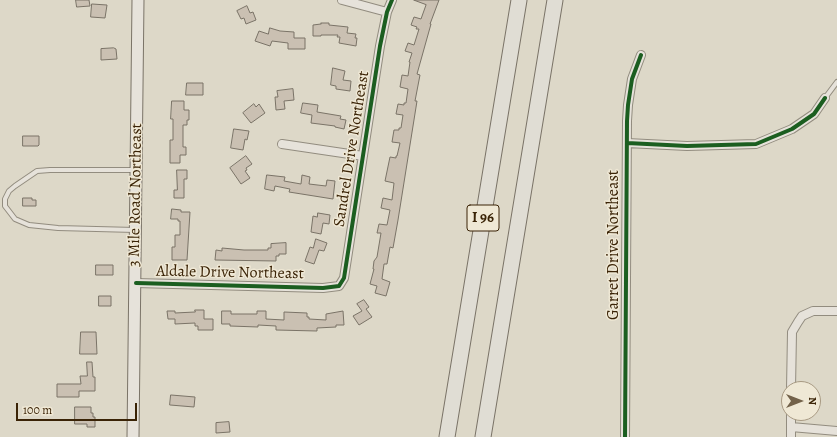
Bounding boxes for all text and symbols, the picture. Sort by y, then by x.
street label: Sandrel Drive Northeast [330,70,374,228]
street label: 3 Mile Road Northeast [125,123,147,267]
street label: Garret Drive Northeast [604,170,624,320]
road number: I 96 [467,205,499,231]
street label: Aldale Drive Northeast [156,262,304,284]
north arrow [781,381,821,421]
scale bar [18,395,139,421]
text: N [805,397,820,405]
text: 100 m [23,402,52,418]

